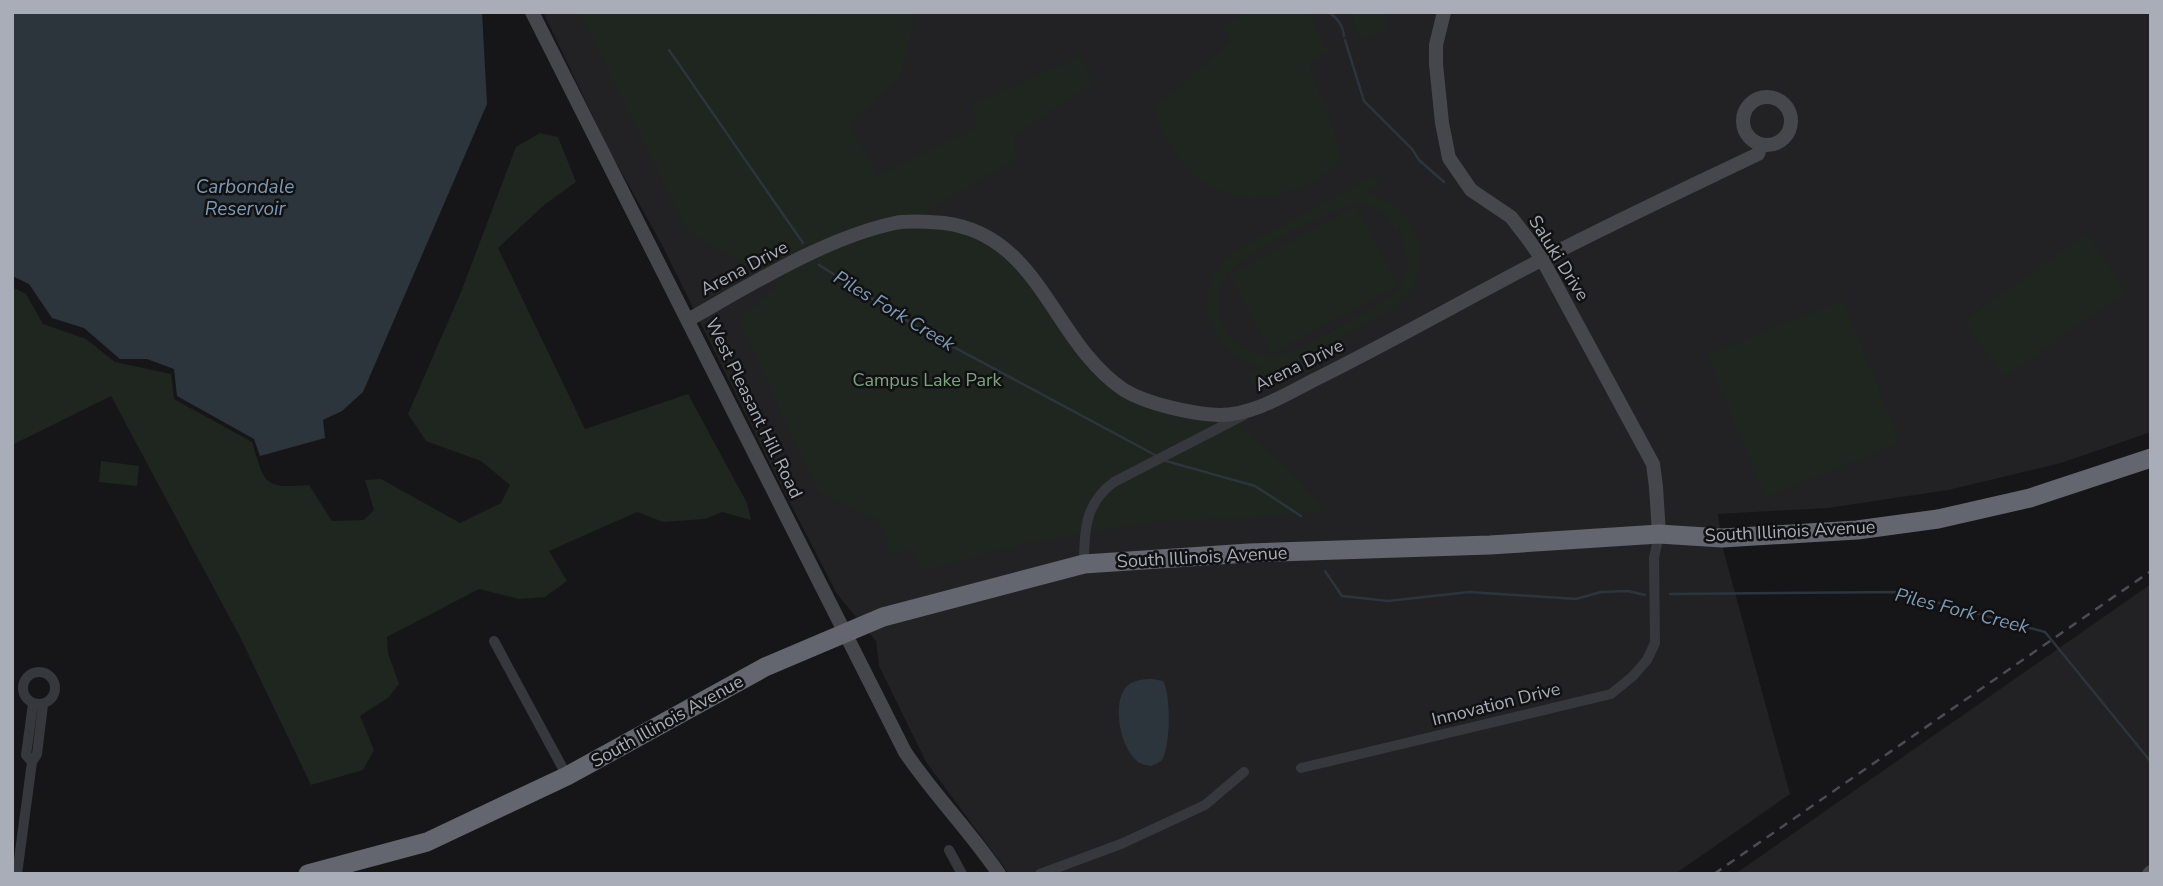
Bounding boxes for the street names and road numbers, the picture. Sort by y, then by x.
street label: Saluki Drive [1523,211,1595,305]
street label: Arena Drive [696,235,792,301]
street label: West Pleasant Hill Road [700,314,808,502]
street label: Arena Drive [1251,333,1347,397]
street label: South Illinois Avenue [1704,515,1876,547]
street label: South Illinois Avenue [1116,541,1288,573]
street label: South Illinois Avenue [587,669,747,773]
street label: Innovation Drive [1429,676,1563,732]

